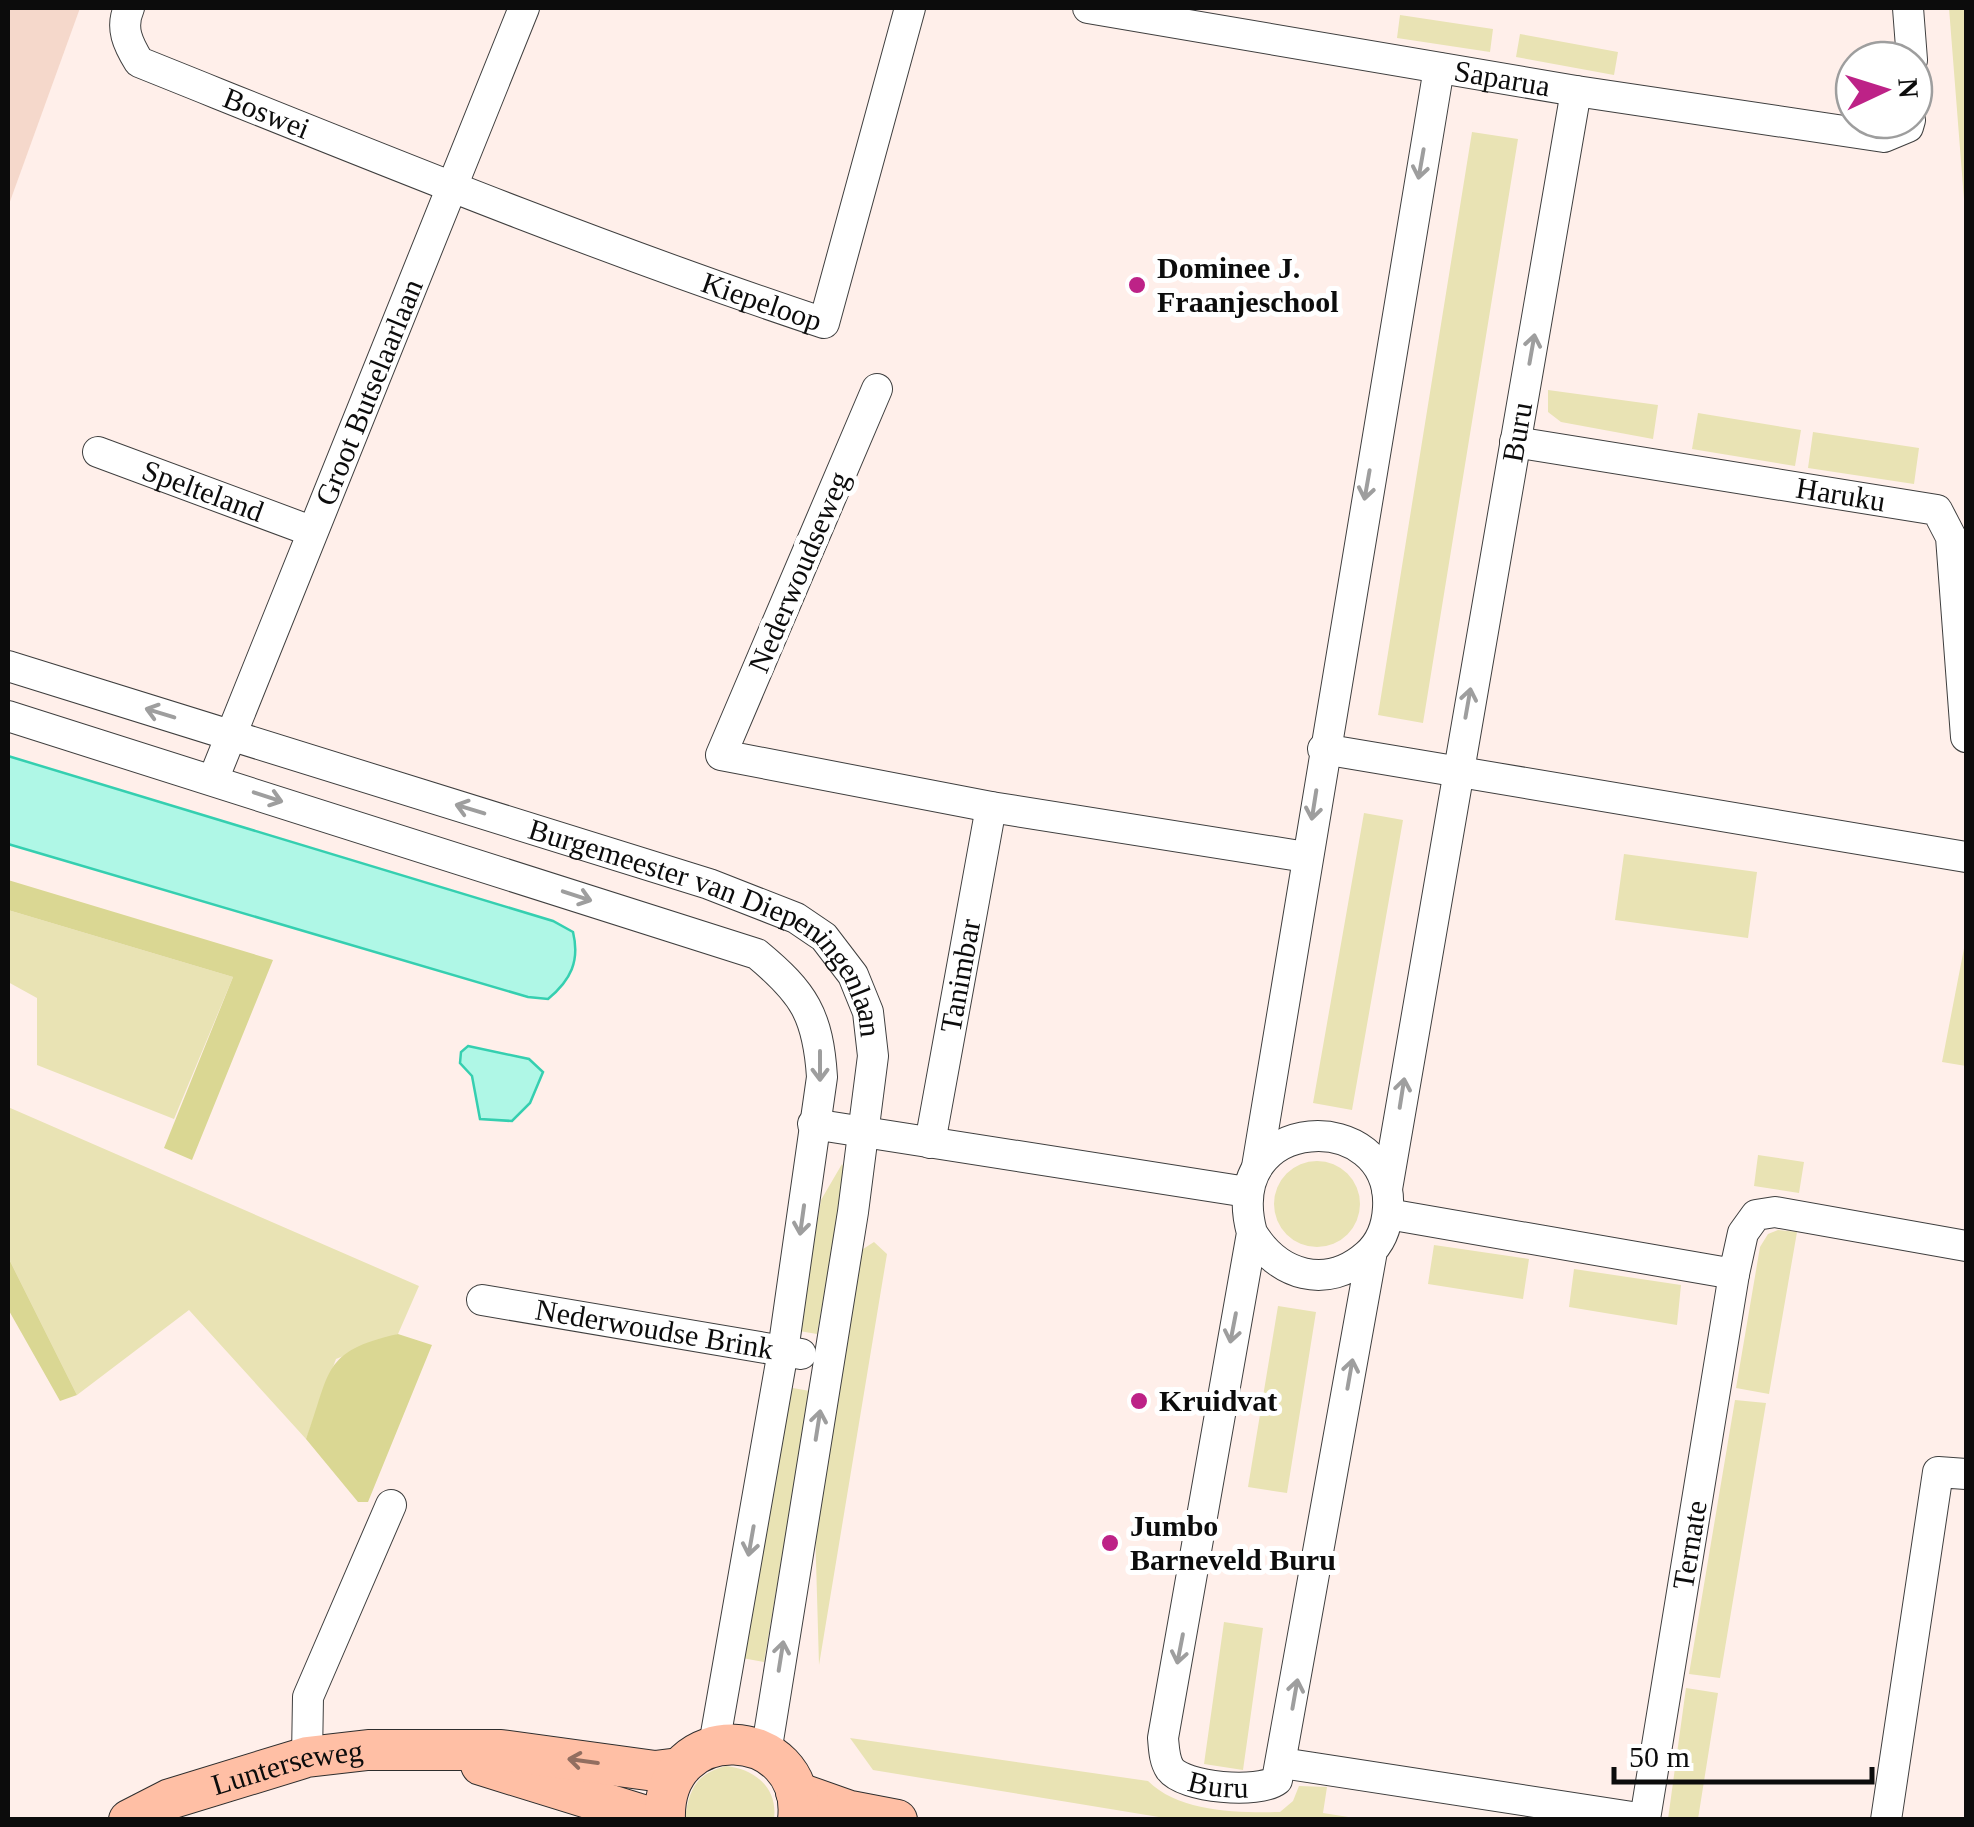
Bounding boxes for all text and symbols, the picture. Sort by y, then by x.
north arrow [1834,40,1934,140]
street label: Saparua [1452,54,1553,102]
text: N [1892,77,1925,99]
street label: Boswei [219,81,315,145]
one-way arrow [1411,147,1430,180]
place label: Dominee J. Fraanjeschool [1157,251,1339,318]
street label: Kiepeloop [697,265,826,337]
street label: Groot Butselaarlaan [308,274,429,510]
marker: Dominee J. Fraanjeschool [1126,274,1148,296]
one-way arrow [1523,333,1542,366]
street label: Buru [1495,400,1538,464]
street label: Spelteland [138,453,268,528]
street label: Nederwoudseweg [741,466,856,677]
one-way arrow [1357,468,1376,500]
street label: Haruku [1794,471,1888,517]
one-way arrow [1459,688,1478,720]
one-way arrow [145,702,176,720]
one-way arrow [1304,788,1323,821]
one-way arrow [251,789,283,807]
one-way arrow [455,799,487,817]
street label: Burgemeester van Diepeningenlaan [525,812,888,1038]
one-way arrow [561,889,593,907]
street label: Tanimbar [933,916,986,1035]
one-way arrow [810,1050,830,1082]
one-way arrow [1393,1077,1412,1110]
one-way arrow [792,1204,811,1236]
street label: Nederwoudse Brink [533,1292,776,1365]
one-way arrow [1223,1312,1242,1344]
one-way arrow [1341,1358,1360,1390]
place label: Kruidvat [1159,1384,1277,1417]
marker: Kruidvat [1128,1390,1150,1412]
one-way arrow [810,1409,828,1442]
street label: Ternate [1666,1498,1713,1592]
place label: Jumbo Barneveld Buru [1130,1509,1336,1576]
one-way arrow [742,1525,760,1557]
marker: Jumbo Barneveld Buru [1099,1532,1121,1554]
one-way arrow [1170,1632,1189,1665]
one-way arrow [773,1641,791,1673]
one-way arrow [1286,1678,1305,1710]
scale bar [1614,1722,1872,1784]
street label: Lunterseweg [207,1734,365,1801]
text: 50 m [1629,1740,1690,1773]
one-way arrow [567,1752,599,1770]
street label: Buru [1185,1764,1249,1804]

